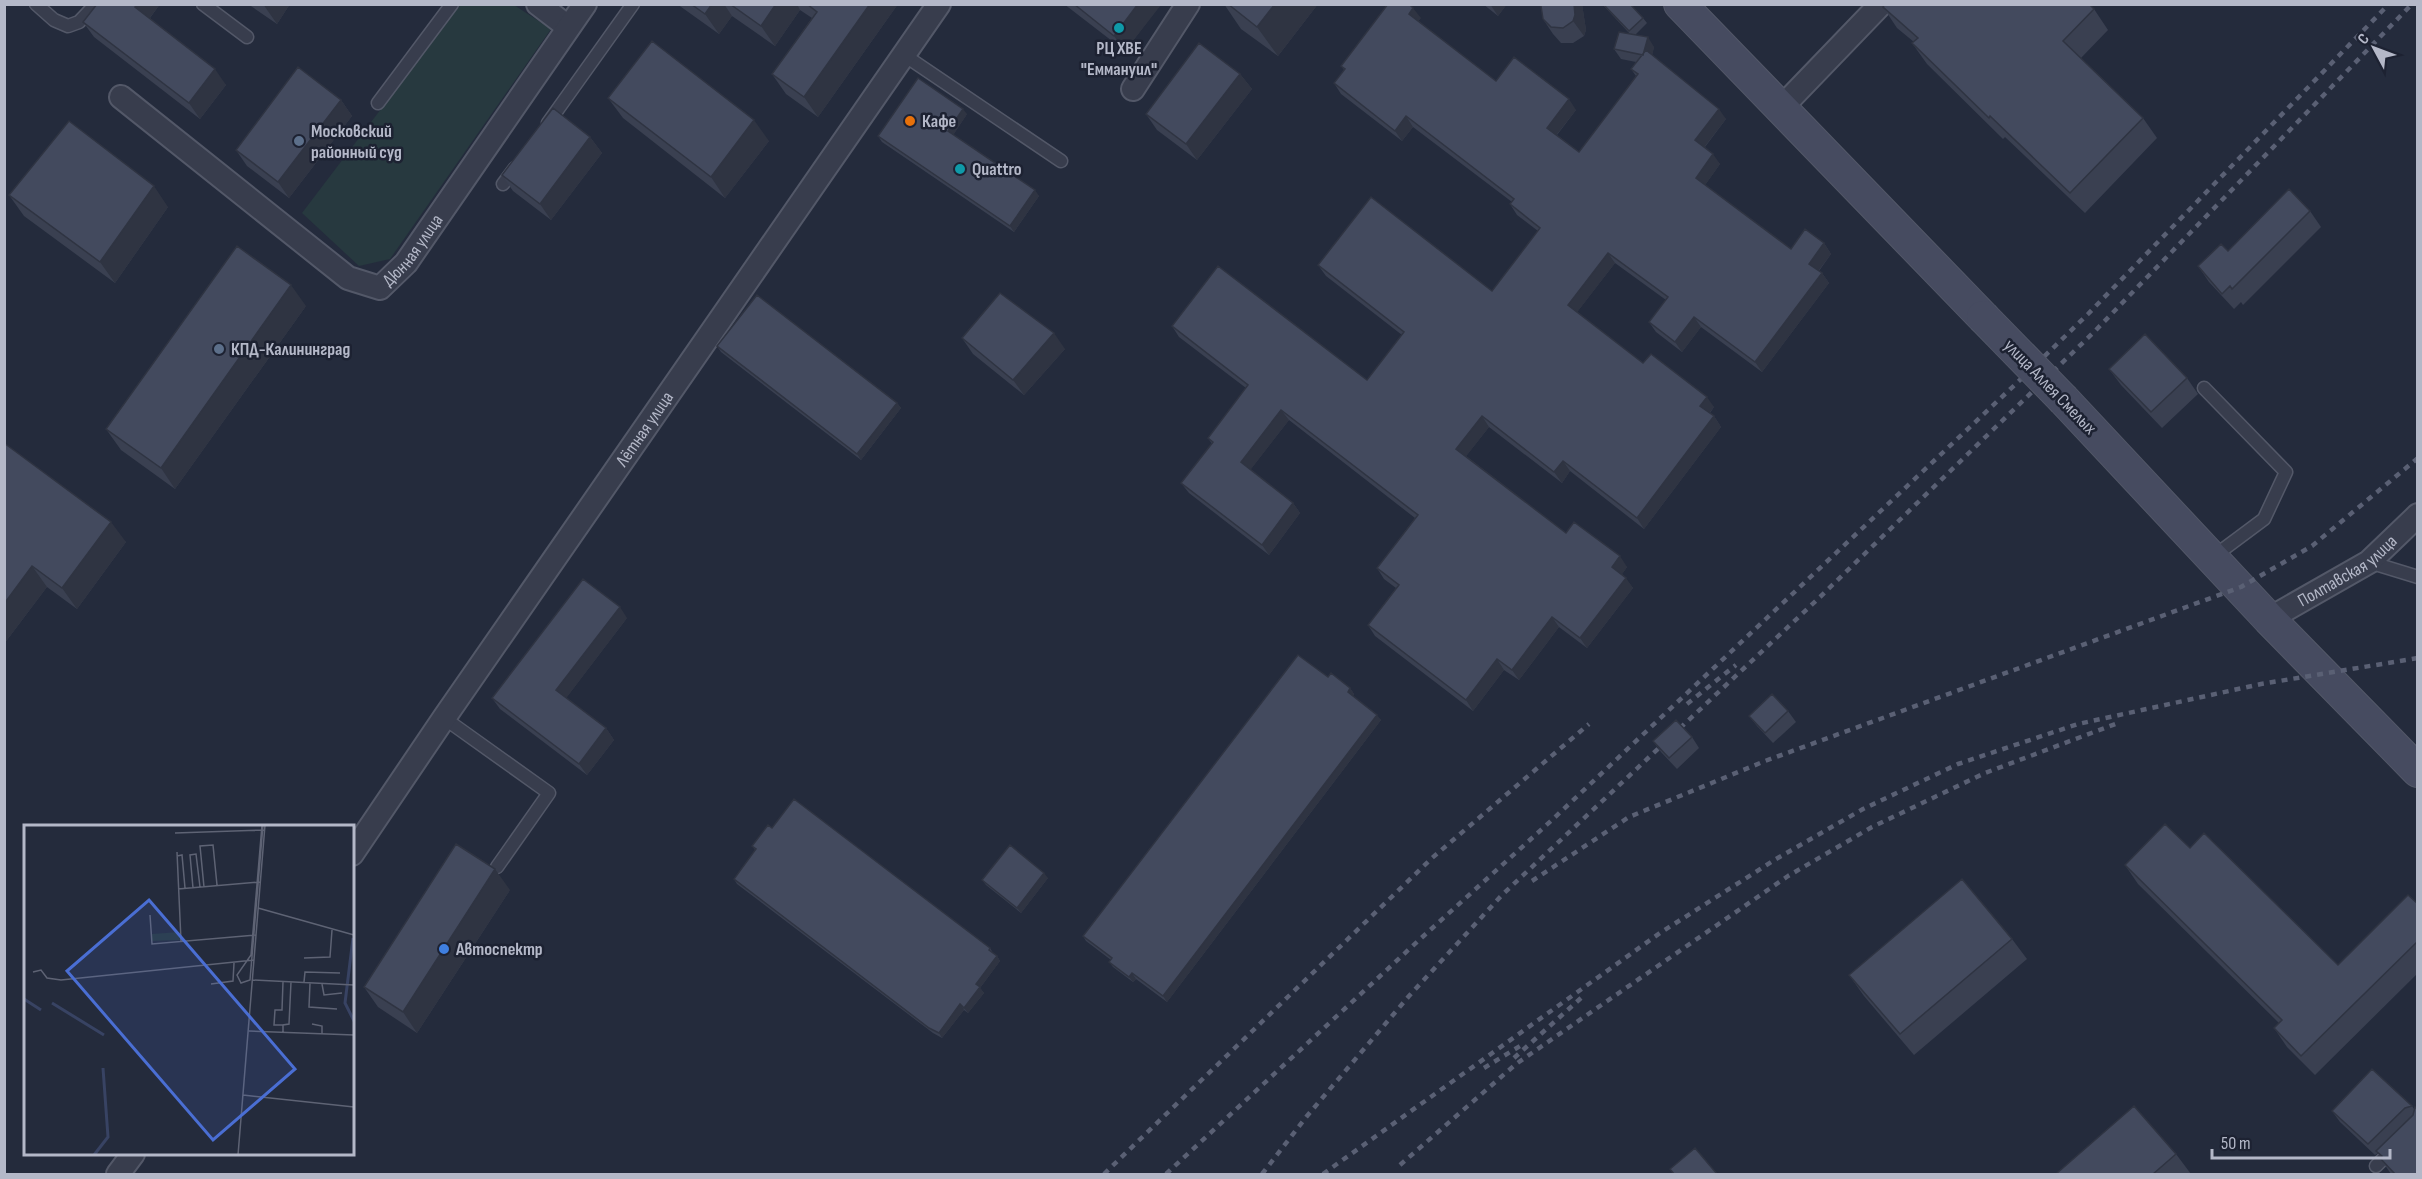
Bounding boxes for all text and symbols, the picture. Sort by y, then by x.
north arrow [2344,18,2404,78]
marker: РЦ ХВЕ "Еммануил" [1112,21,1126,35]
text: С [2354,30,2374,48]
place label: РЦ ХВЕ "Еммануил" [1081,38,1157,80]
place label: Кафе [922,111,956,132]
marker: Кафе [903,114,917,128]
place label: Московский районный суд [311,121,402,163]
marker: Московский районный суд [292,134,306,148]
place label: Quattro [972,159,1022,180]
marker: Quattro [953,162,967,176]
street label: Дюнная улица [378,210,447,291]
street label: улица Аллея Смелых [1999,335,2101,439]
place label: КПД-Калининград [231,339,350,360]
marker: КПД-Калининград [212,342,226,356]
street label: Лётная улица [611,387,678,471]
street label: Полтавская улица [2294,531,2401,611]
inset map [24,825,354,1155]
place label: Автоспектр [455,939,543,960]
marker: Автоспектр [437,942,451,956]
scale bar [2212,1122,2390,1160]
text: 50 m [2221,1133,2251,1154]

